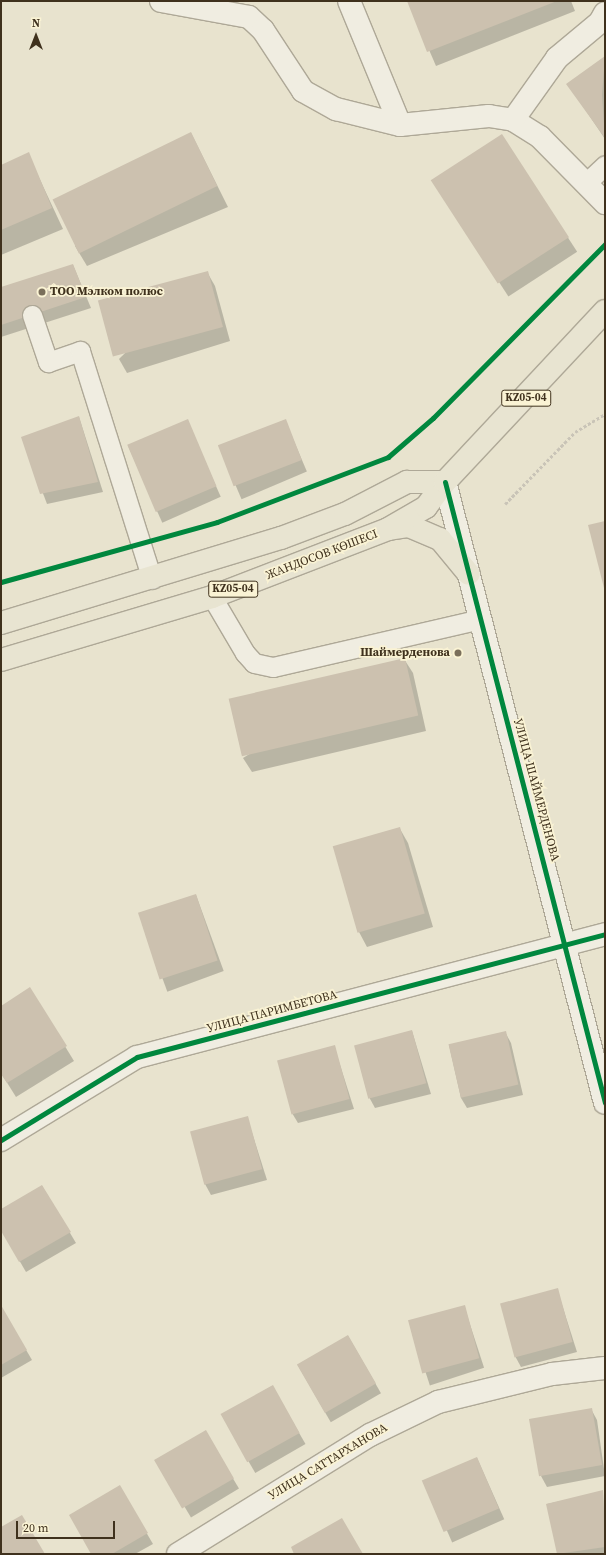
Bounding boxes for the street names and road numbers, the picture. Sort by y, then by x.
road number: KZ05-04 [501,389,551,407]
street label: ЖАНДОСОВ КӨШЕСІ [264,527,380,583]
road number: KZ05-04 [208,580,258,598]
street label: УЛИЦА ШАЙМЕРДЕНОВА [510,717,562,863]
street label: УЛИЦА ПАРИМБЕТОВА [205,988,339,1036]
street label: УЛИЦА САТТАРХАНОВА [266,1421,390,1503]

